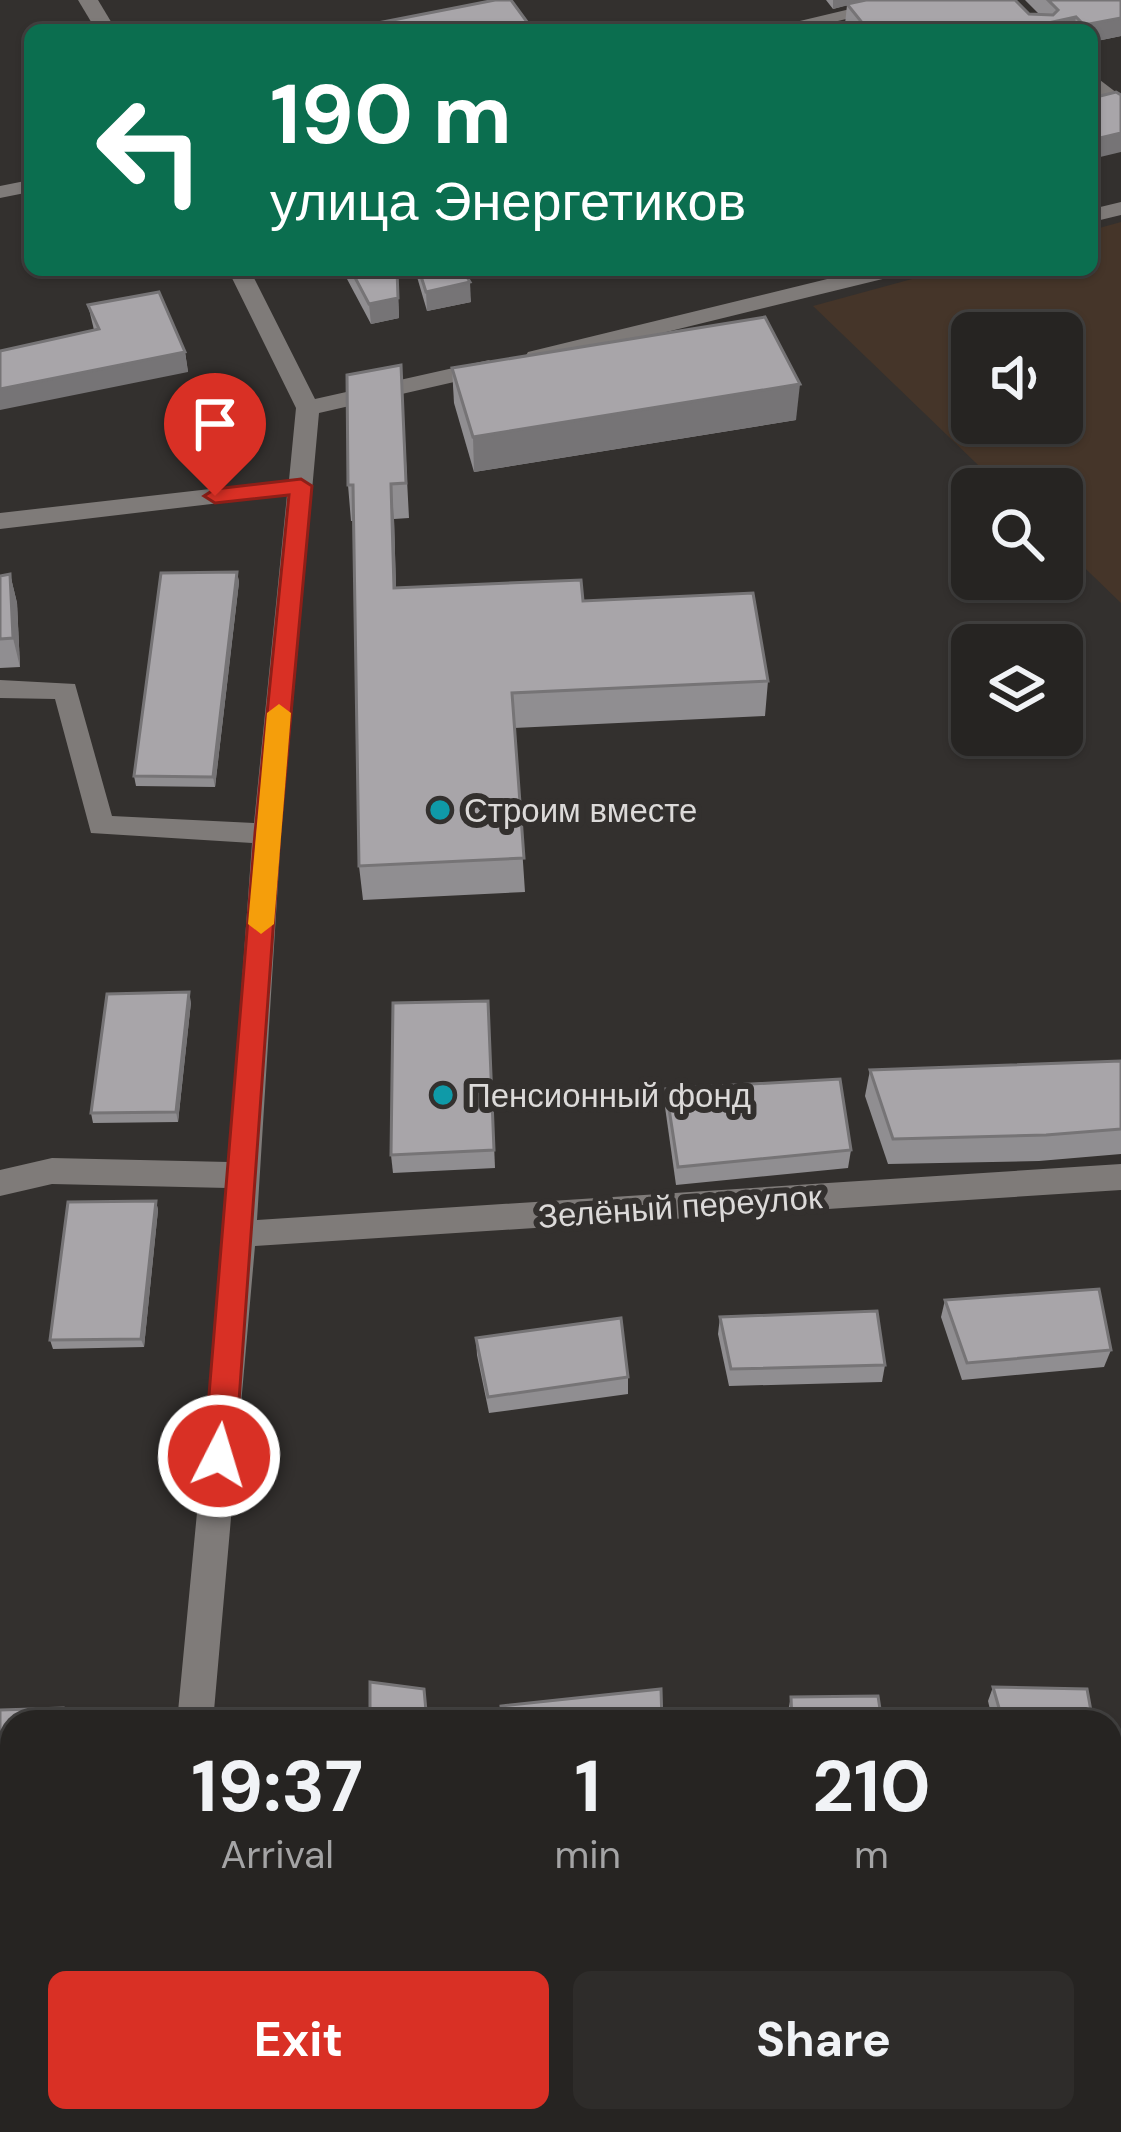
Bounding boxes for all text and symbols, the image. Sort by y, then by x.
text: 190 m [270,60,512,169]
icon: left [72,72,228,228]
text: улица Энергетиков [270,166,746,237]
map controls [951,312,1083,756]
button: sound [951,312,1083,444]
pin [164,373,266,496]
icon: arrive [182,391,248,457]
button: search [951,468,1083,600]
button: layers [951,624,1083,756]
place label: Строим вместе [464,789,697,832]
marker: Строим вместе [427,797,453,823]
place label: Пенсионный фонд [467,1074,751,1117]
marker: Пенсионный фонд [430,1082,456,1108]
street label: Зелёный переулок [537,1175,824,1238]
position arrow [156,1393,282,1519]
text: 19:37 [191,1740,363,1833]
text: 1 [575,1740,601,1833]
text: 210 [812,1740,931,1833]
text: Arrival [220,1829,334,1880]
text: min [554,1829,621,1880]
text: m [854,1829,889,1880]
button: Exit [48,1971,549,2109]
button: Share [573,1971,1074,2109]

